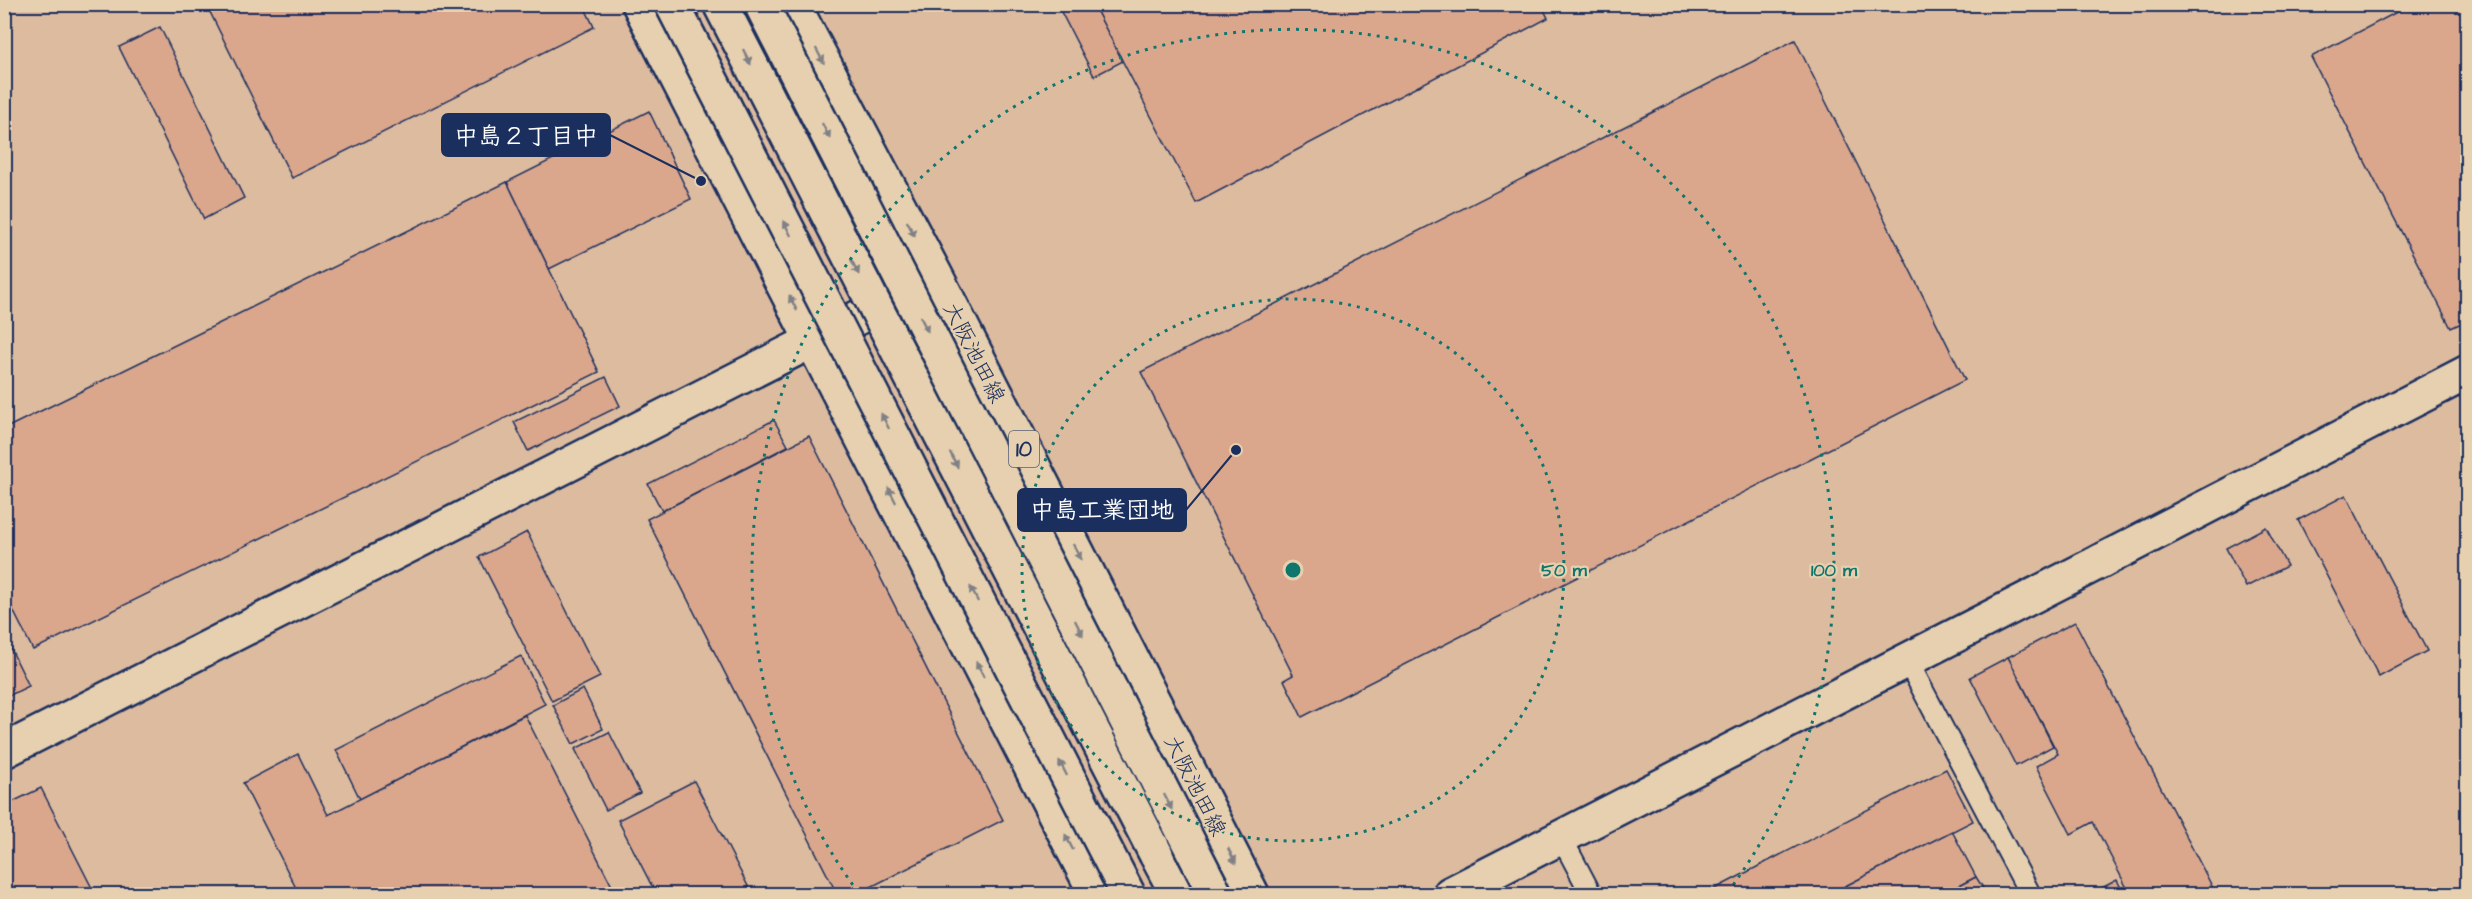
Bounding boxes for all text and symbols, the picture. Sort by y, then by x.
one-way arrow [742,48,752,65]
one-way arrow [815,48,825,65]
callout: 中島２丁目中 [442,114,610,156]
text: 中島２丁目中 [454,120,598,154]
one-way arrow [821,123,830,140]
one-way arrow [782,220,791,237]
one-way arrow [906,220,916,237]
one-way arrow [850,259,860,276]
one-way arrow [789,294,798,311]
street label: 大阪池田線 [935,297,1012,409]
one-way arrow [919,315,929,332]
one-way arrow [880,412,890,429]
road number: 10 [1009,431,1039,467]
one-way arrow [949,451,959,468]
one-way arrow [887,486,897,503]
callout: 中島工業団地 [1018,489,1186,531]
text: 中島工業団地 [1030,494,1174,528]
one-way arrow [1072,543,1081,560]
text: 50 m [1541,558,1588,583]
text: 100 m [1811,558,1858,583]
centre of rings [1283,560,1303,580]
one-way arrow [969,585,979,602]
one-way arrow [1075,620,1084,637]
one-way arrow [976,660,985,677]
street label: 大阪池田線 [1156,730,1233,842]
one-way arrow [1058,759,1068,776]
one-way arrow [1163,794,1173,811]
one-way arrow [1064,834,1074,851]
one-way arrow [1227,848,1237,865]

